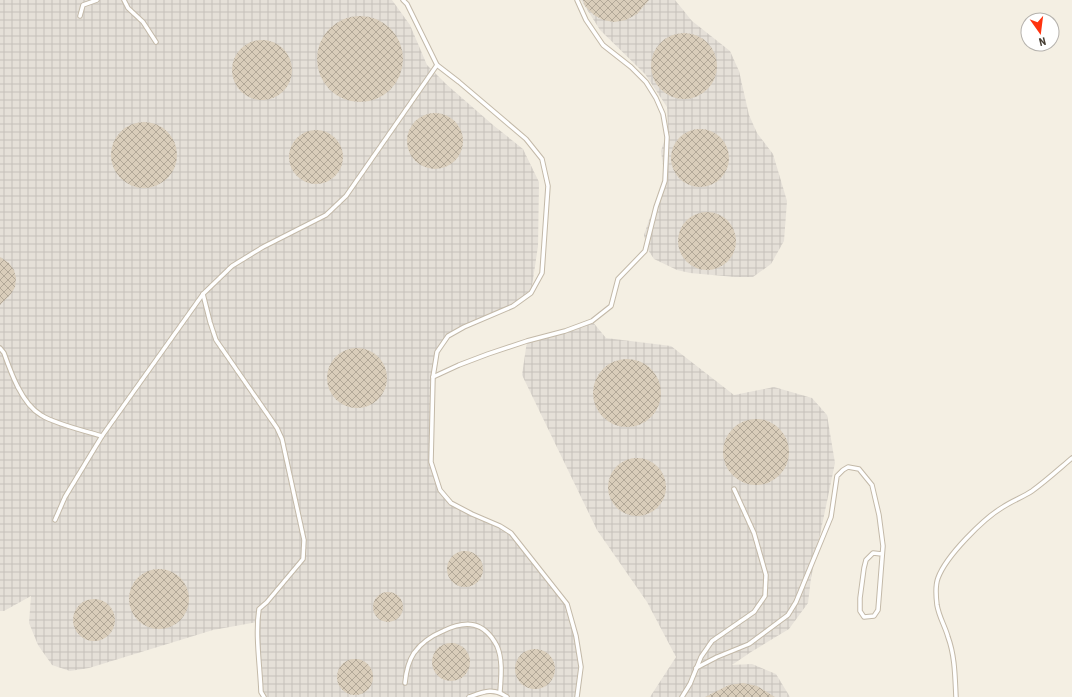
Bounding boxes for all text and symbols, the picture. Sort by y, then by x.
north arrow [1020,12,1060,52]
text: N [1037,34,1047,48]

